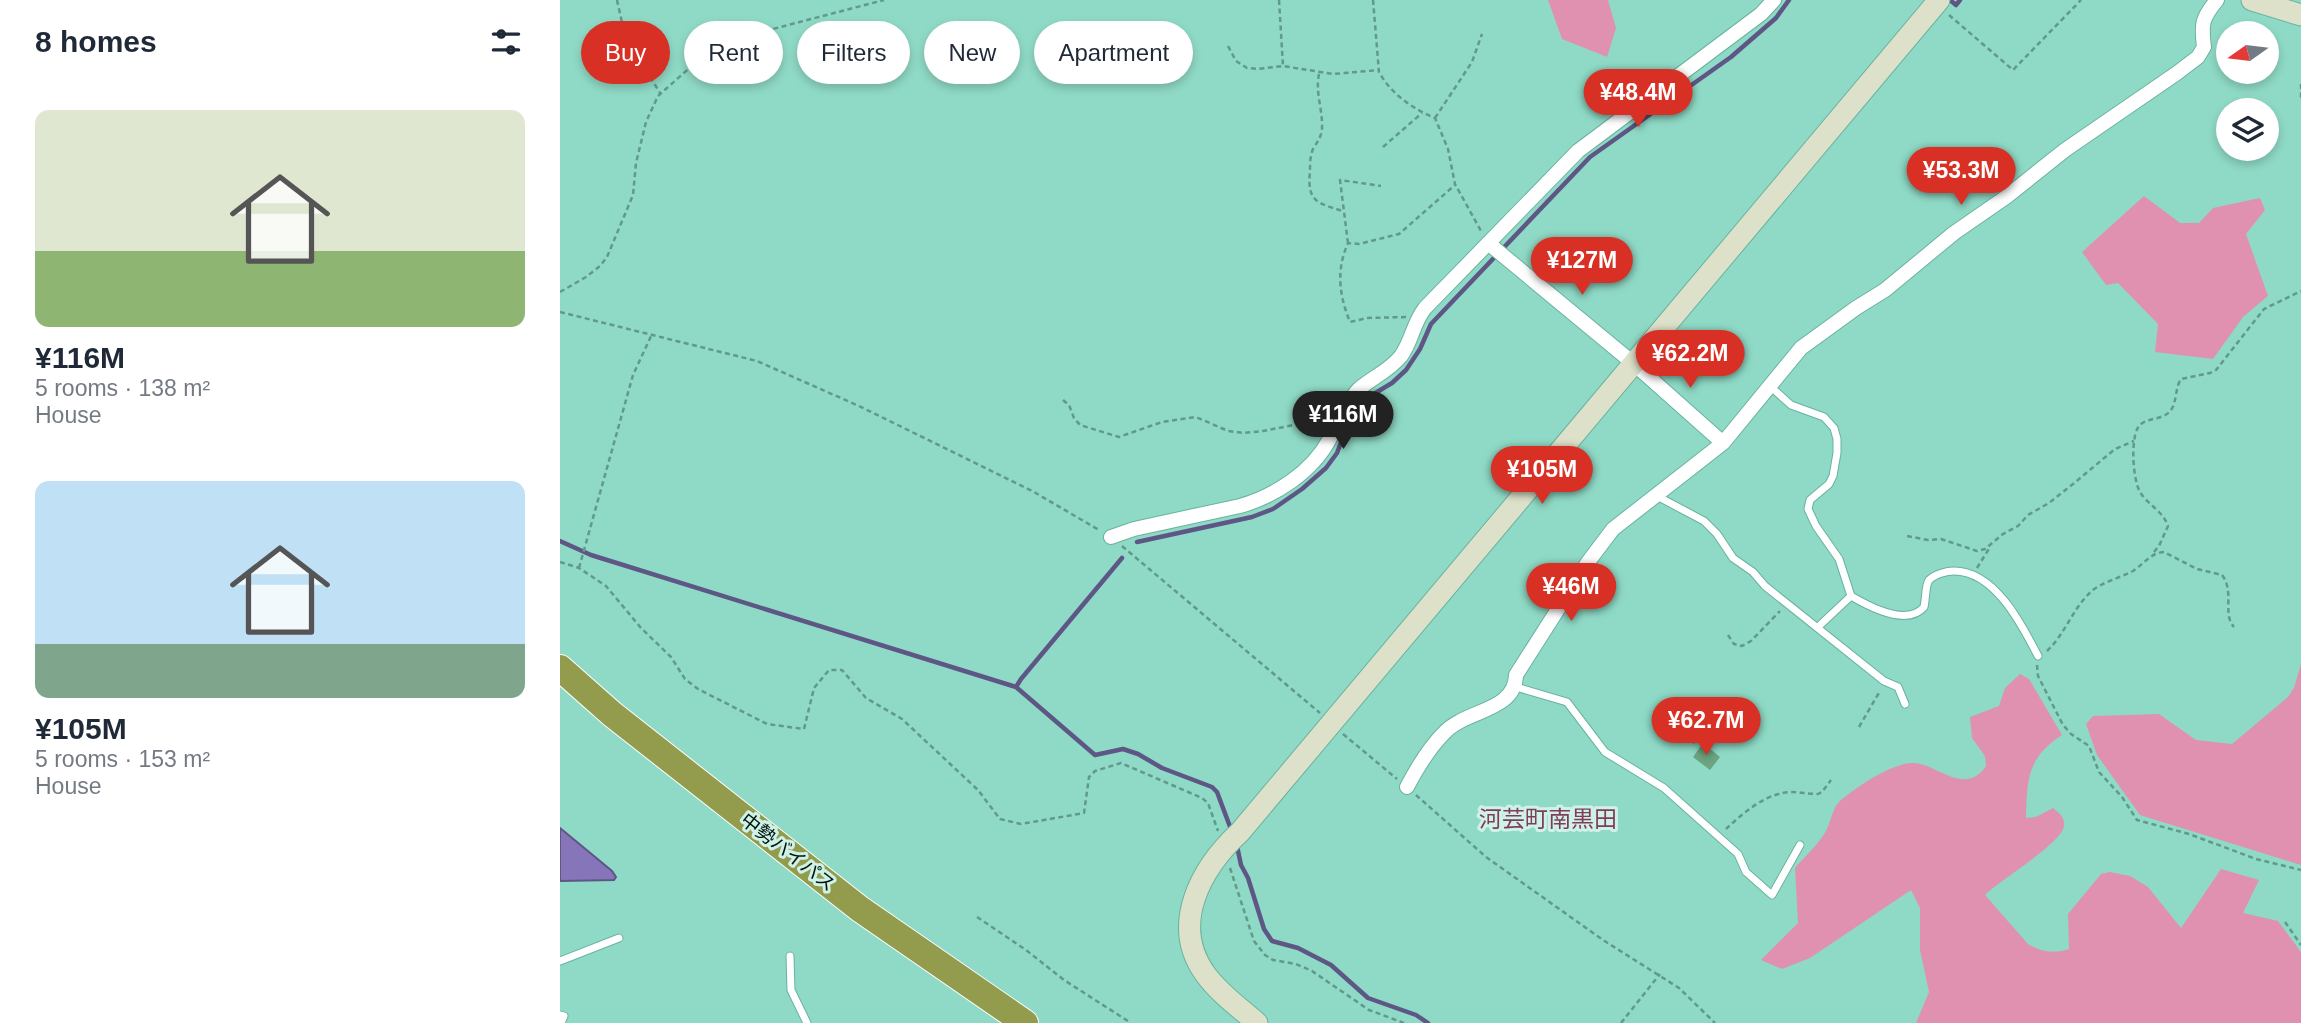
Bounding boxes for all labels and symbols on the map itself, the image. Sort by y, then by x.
north arrow [2216,21,2278,84]
pin: ¥48.4M [1581,69,1695,129]
pin: ¥53.3M [1904,148,2018,207]
pin: ¥127M [1533,238,1631,297]
pin: ¥62.2M [1633,330,1747,390]
pin: ¥116M [1294,392,1392,451]
pin: ¥105M [1493,447,1591,506]
pin: ¥46M [1530,564,1612,623]
pin: ¥62.7M [1649,698,1763,757]
district label: 河芸町南黒田 [1479,806,1617,832]
street label: 中勢バイパス [737,809,839,895]

